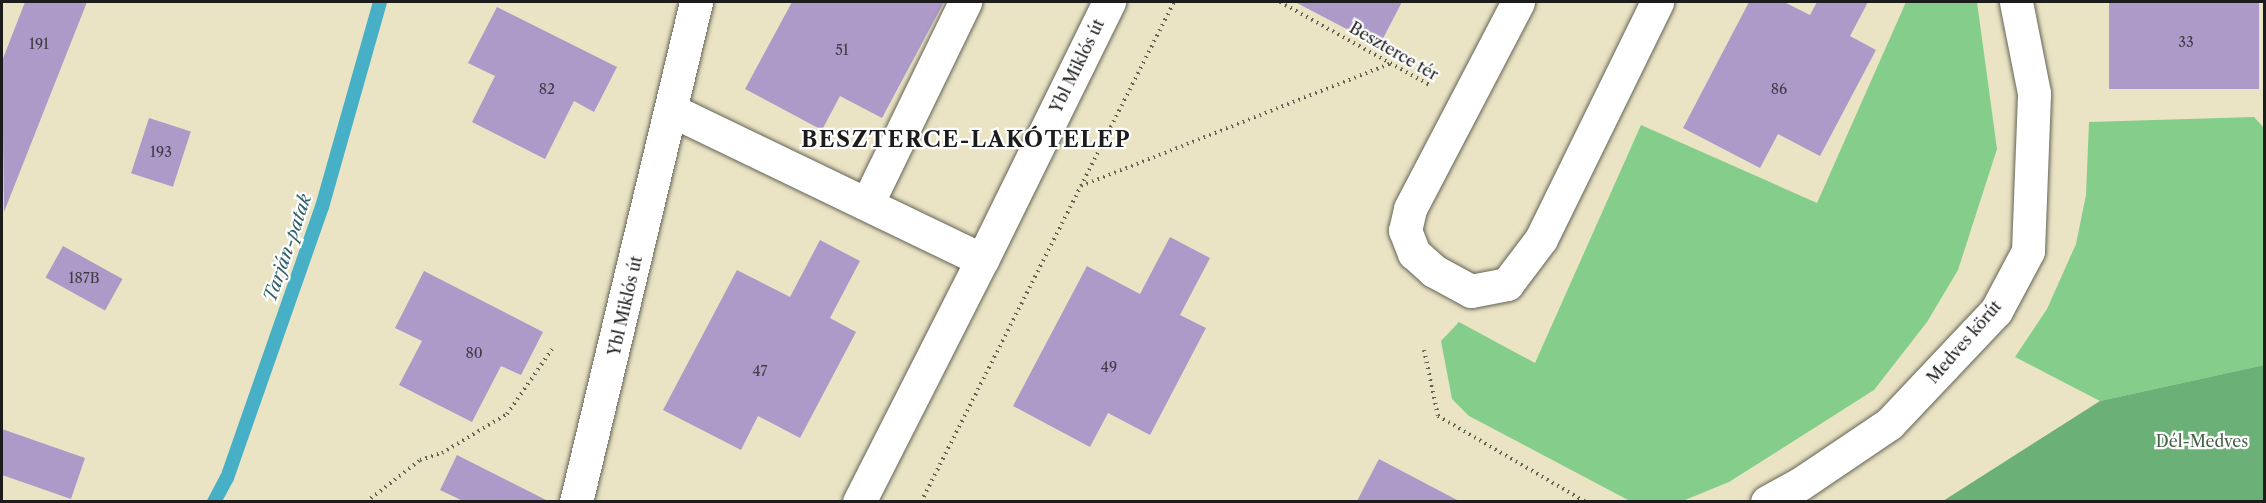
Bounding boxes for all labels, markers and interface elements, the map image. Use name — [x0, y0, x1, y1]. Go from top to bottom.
street label: Ybl Miklós út — [1046, 16, 1108, 116]
street label: Beszterce tér — [1346, 18, 1442, 84]
house number: 33 — [2178, 34, 2194, 50]
house number: 191 — [29, 36, 49, 52]
house number: 51 — [835, 42, 849, 58]
house number: 82 — [539, 81, 555, 97]
house number: 86 — [1771, 81, 1787, 97]
district label: BESZTERCE-LAKÓTELEP — [801, 127, 1131, 153]
house number: 193 — [150, 144, 172, 160]
water label: Tarján-patak — [260, 191, 316, 305]
street label: Ybl Miklós út — [604, 254, 646, 358]
house number: 187B — [69, 270, 99, 286]
street label: Medves körút — [1923, 297, 2005, 387]
house number: 80 — [465, 345, 483, 361]
house number: 49 — [1101, 359, 1117, 375]
house number: 47 — [753, 363, 767, 379]
park label: Dél-Medves — [2156, 431, 2248, 451]

